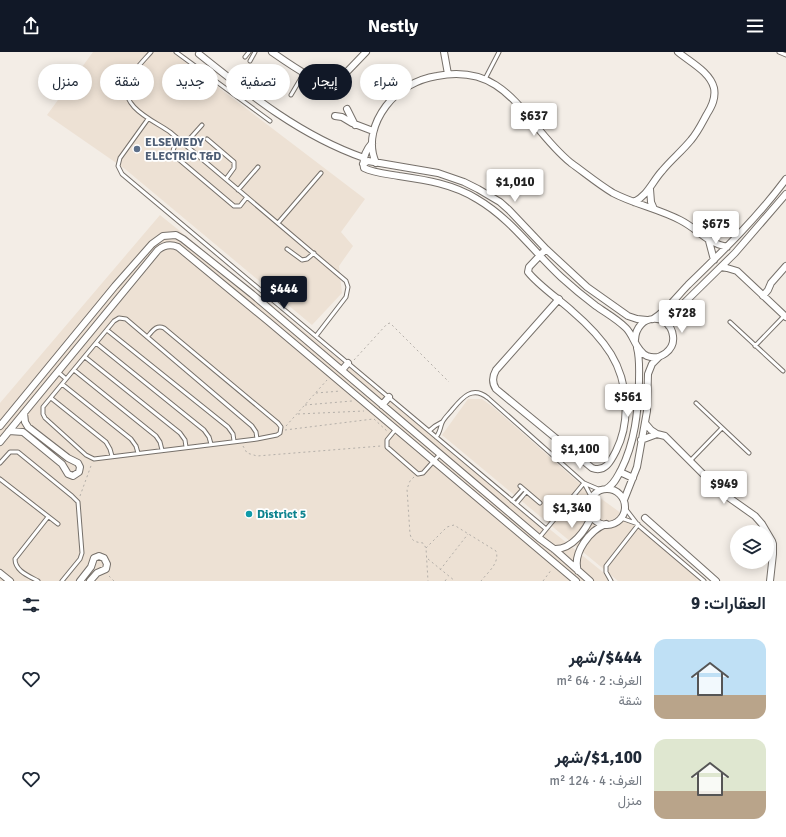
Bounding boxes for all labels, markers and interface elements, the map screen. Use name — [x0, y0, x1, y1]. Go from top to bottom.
icon: share — [20, 15, 42, 37]
text: Nestly — [368, 15, 418, 37]
icon: menu — [744, 15, 766, 37]
chip: منزل — [38, 64, 92, 100]
chip: شقة — [100, 64, 154, 100]
chip: جديد — [162, 64, 218, 100]
chip: تصفية — [226, 64, 290, 100]
chip: إيجار — [298, 64, 352, 100]
chip: شراء — [360, 64, 412, 100]
pin: $637 — [510, 103, 558, 137]
text: $637 — [520, 108, 548, 124]
place label: ELSEWEDY ELECTRIC T&D — [145, 135, 221, 164]
marker: ELSEWEDY ELECTRIC T&D — [132, 144, 142, 154]
pin: $1,010 — [482, 169, 548, 203]
text: $1,010 — [496, 174, 534, 190]
pin: $675 — [692, 211, 740, 245]
text: $675 — [702, 216, 730, 232]
pin: $444 — [260, 276, 308, 310]
text: $444 — [270, 281, 298, 297]
pin: $728 — [658, 300, 706, 334]
text: $728 — [668, 305, 696, 321]
pin: $561 — [604, 384, 652, 418]
text: $561 — [614, 389, 642, 405]
pin: $1,100 — [547, 436, 613, 470]
text: $1,100 — [561, 441, 599, 457]
pin: $949 — [700, 471, 748, 505]
text: $949 — [710, 476, 738, 492]
pin: $1,340 — [539, 495, 605, 529]
text: $1,340 — [553, 500, 591, 516]
place label: District 5 — [257, 507, 306, 522]
marker: District 5 — [244, 509, 254, 519]
map controls — [730, 525, 774, 569]
button: layers — [730, 525, 774, 569]
text: العقارات: 9 — [691, 593, 766, 614]
icon: filters — [20, 594, 42, 616]
text: $444/شهر — [569, 647, 642, 668]
icon: home — [686, 655, 734, 703]
icon: heart — [20, 668, 42, 690]
text: الغرف: 2 · 64 m² — [557, 673, 642, 689]
text: شقة — [619, 693, 642, 709]
text: $1,100/شهر — [555, 747, 642, 768]
icon: home — [686, 755, 734, 803]
icon: heart — [20, 768, 42, 790]
text: الغرف: 4 · 124 m² — [550, 773, 642, 789]
text: منزل — [618, 793, 642, 809]

